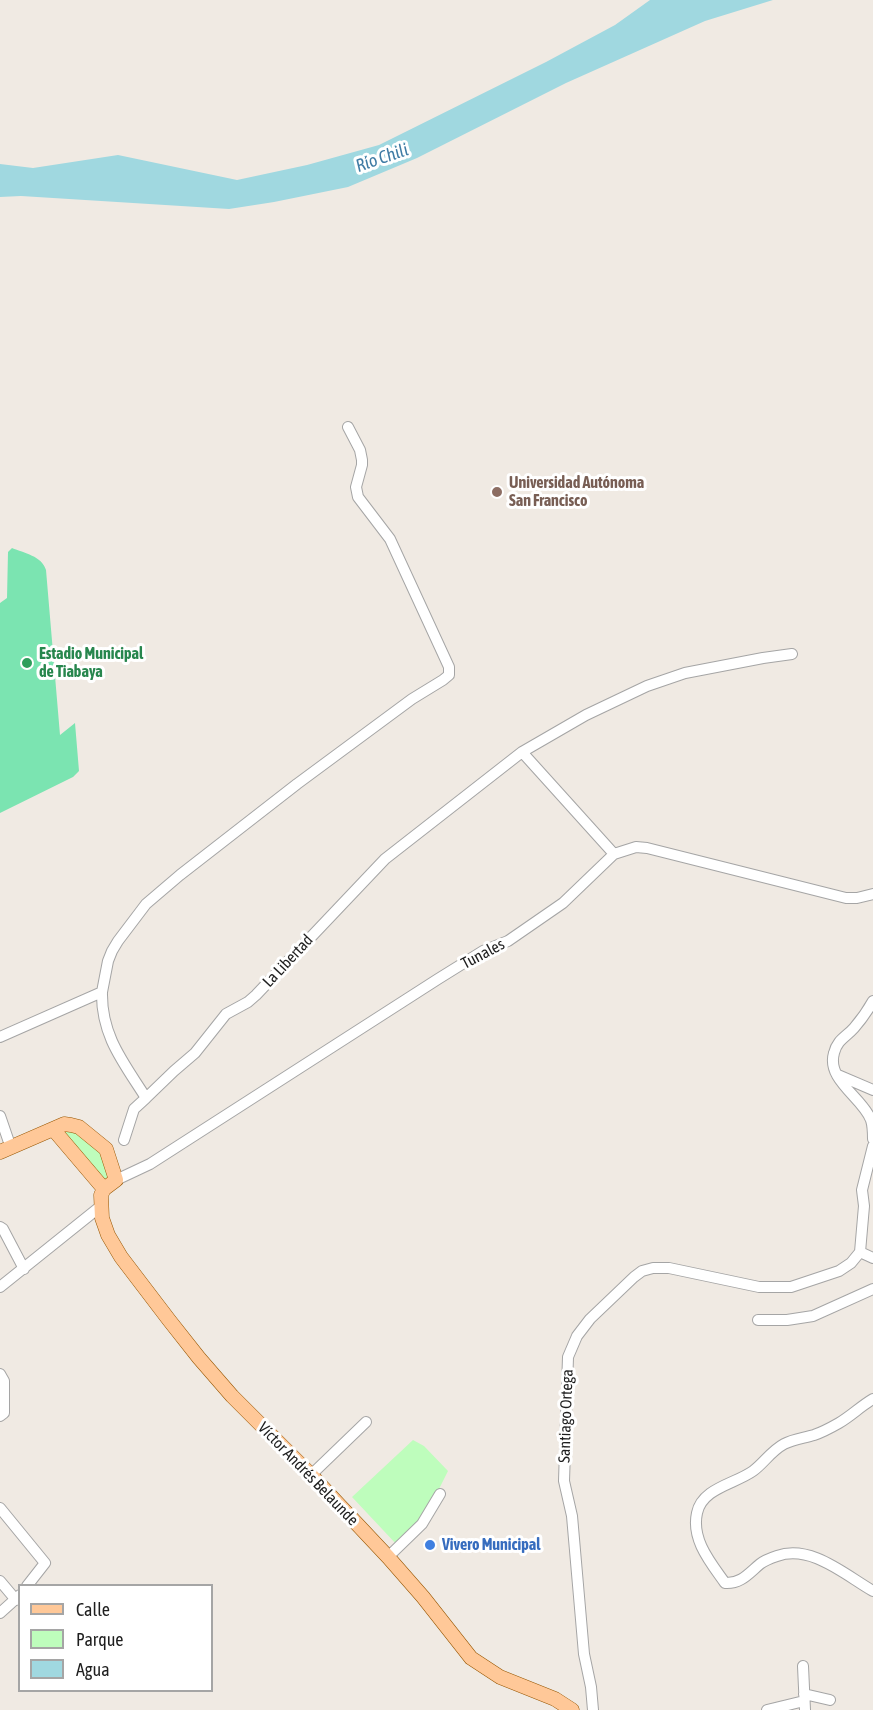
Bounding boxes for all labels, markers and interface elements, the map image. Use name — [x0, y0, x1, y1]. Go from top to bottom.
water label: Río Chili — [353, 139, 411, 177]
place label: Universidad Autónoma San Francisco — [509, 473, 644, 511]
marker: Universidad Autónoma San Francisco — [490, 485, 504, 499]
place label: Estadio Municipal de Tiabaya — [39, 644, 143, 682]
marker: Estadio Municipal de Tiabaya — [20, 656, 34, 670]
street label: La Libertad — [259, 931, 317, 991]
street label: Tunales — [458, 935, 508, 973]
street label: Santiago Ortega — [555, 1369, 577, 1463]
street label: Víctor Andrés Belaunde — [254, 1418, 362, 1530]
place label: Vivero Municipal — [442, 1535, 540, 1555]
marker: Vivero Municipal — [423, 1538, 437, 1552]
legend — [18, 1584, 213, 1692]
text: Calle — [76, 1599, 110, 1620]
text: Parque — [76, 1629, 124, 1650]
text: Agua — [76, 1659, 110, 1680]

